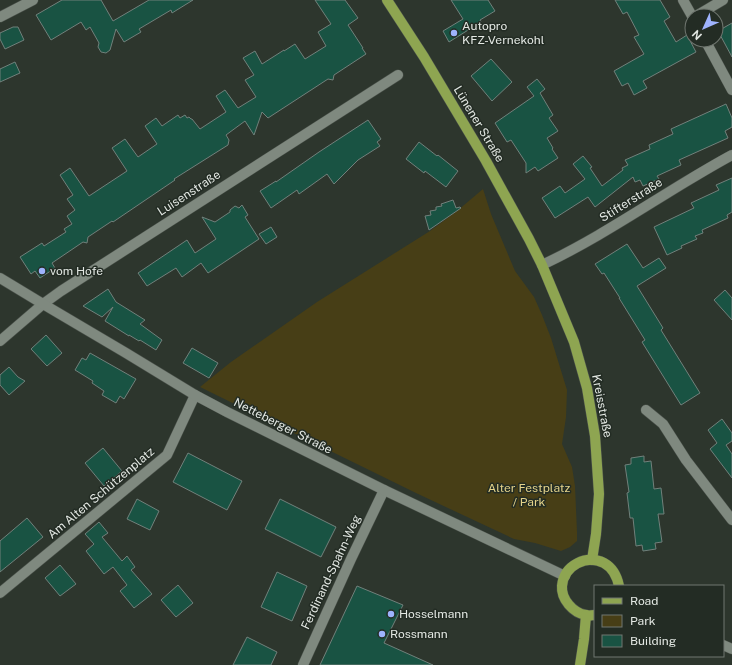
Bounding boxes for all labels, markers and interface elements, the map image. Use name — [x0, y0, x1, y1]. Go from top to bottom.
north arrow — [684, 8, 724, 48]
place label: Autopro KFZ-Vernekohl — [462, 19, 545, 47]
marker: Autopro KFZ-Vernekohl — [449, 28, 459, 38]
text: N — [690, 28, 704, 42]
street label: Lünener Straße — [451, 83, 507, 165]
street label: Luisenstraße — [155, 167, 223, 219]
street label: Stifterstraße — [597, 175, 665, 225]
place label: vom Hofe — [50, 264, 103, 278]
marker: vom Hofe — [37, 266, 47, 276]
street label: Kreisstraße — [589, 373, 615, 439]
street label: Netteberger Straße — [232, 395, 335, 457]
street label: Am Alten Schützenplatz — [45, 444, 157, 542]
park label: Alter Festplatz / Park — [488, 481, 570, 509]
street label: Ferdinand-Spahn-Weg — [298, 512, 364, 632]
legend — [594, 585, 724, 657]
text: Road — [630, 594, 658, 608]
place label: Hosselmann — [399, 607, 468, 621]
marker: Hosselmann — [386, 609, 396, 619]
text: Park — [630, 614, 656, 628]
place label: Rossmann — [390, 627, 448, 641]
marker: Rossmann — [377, 629, 387, 639]
text: Building — [630, 634, 676, 648]

